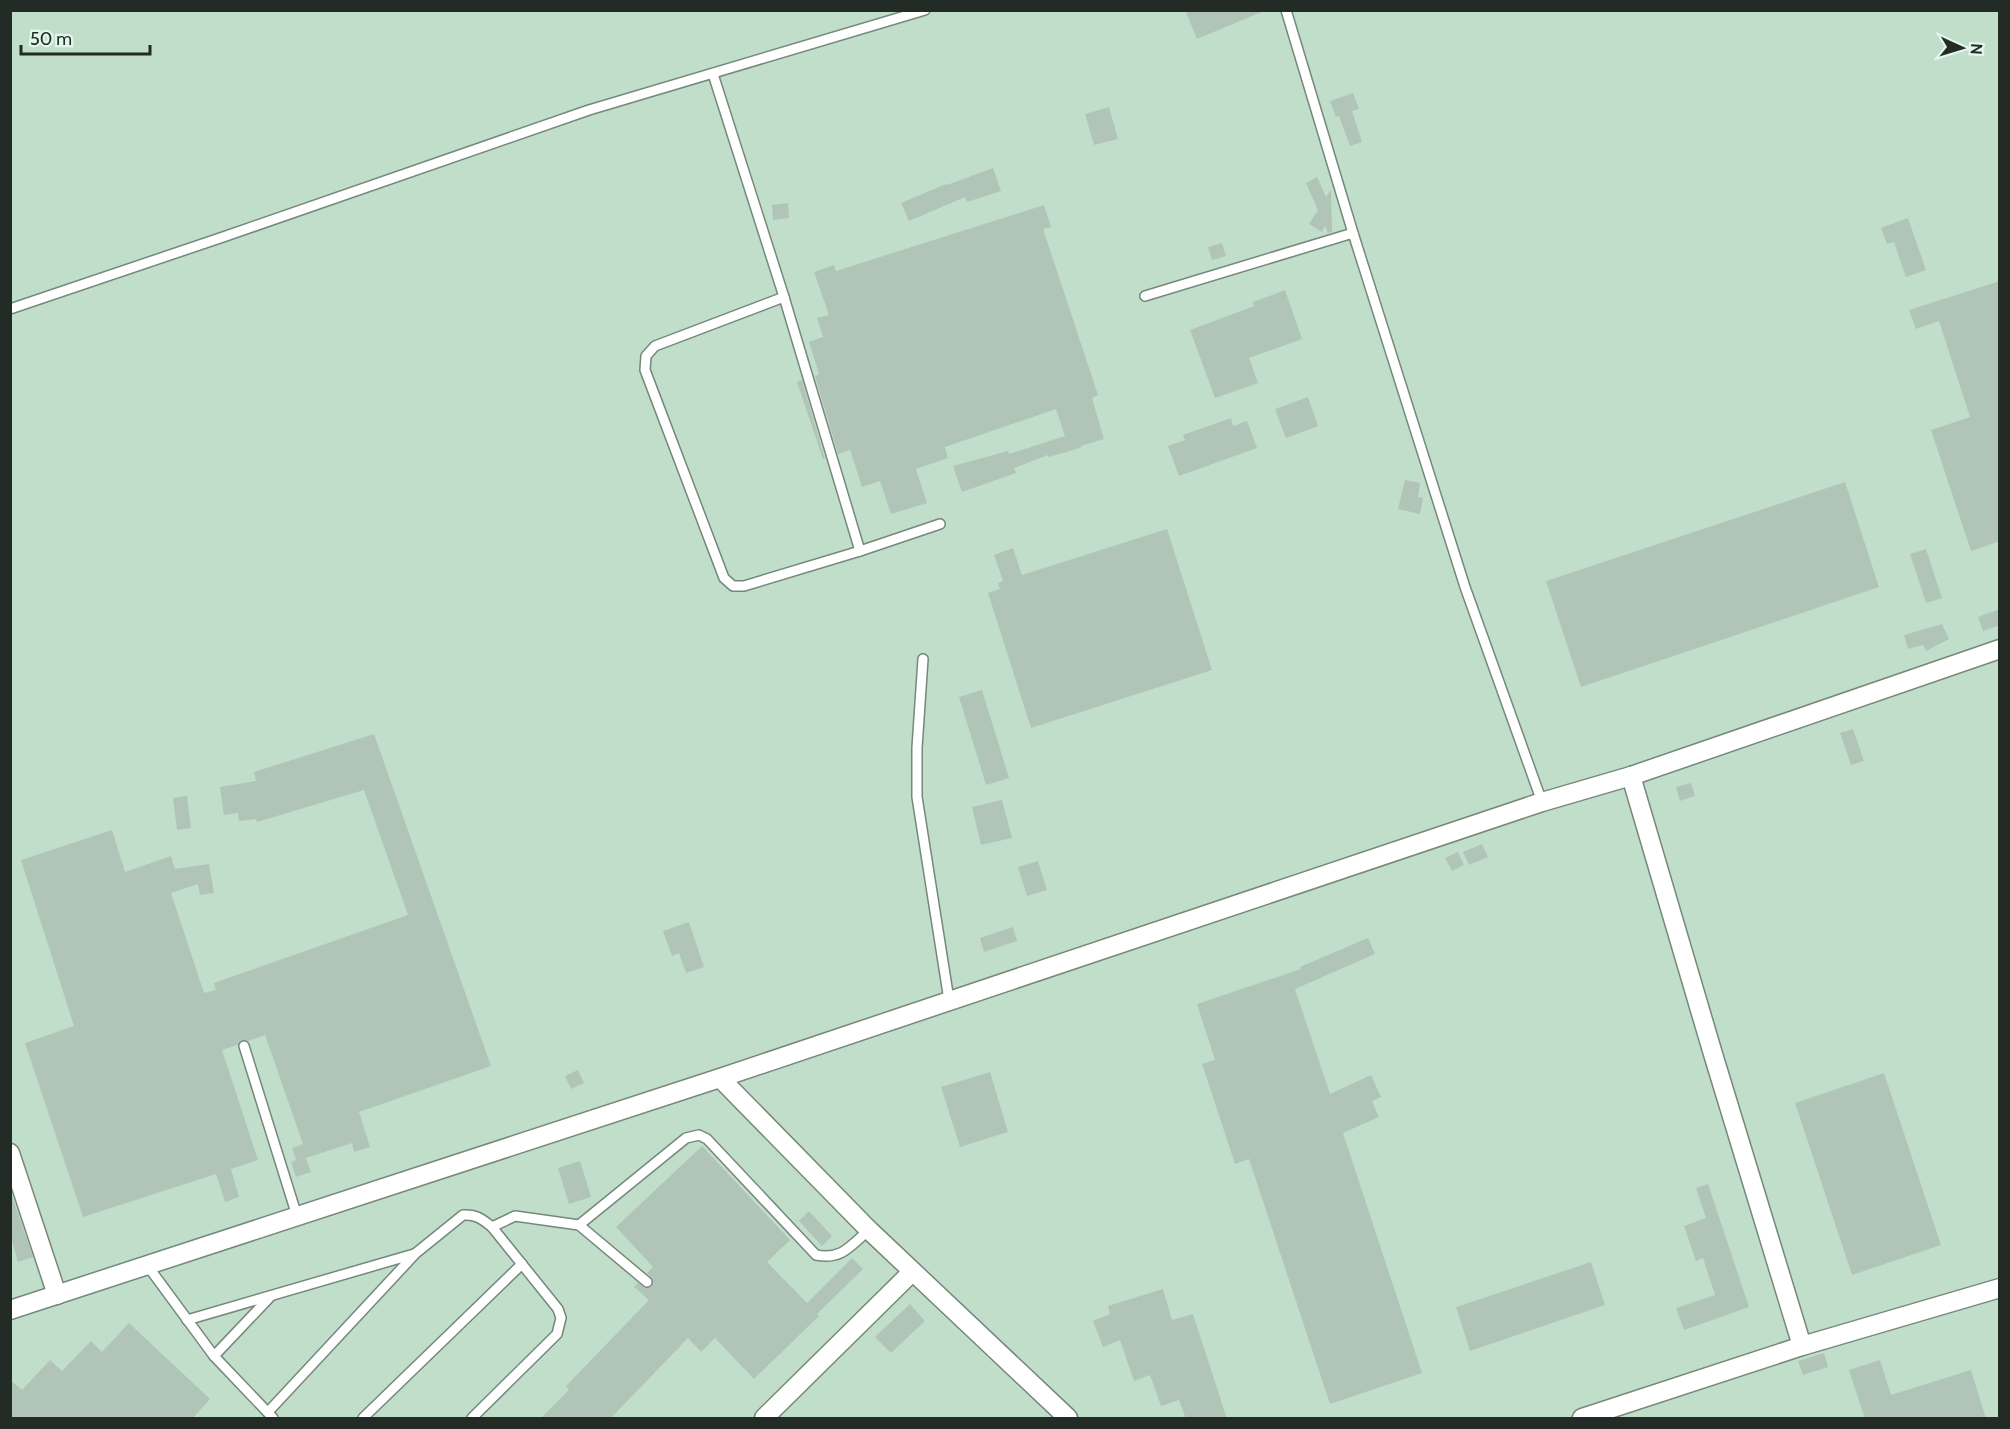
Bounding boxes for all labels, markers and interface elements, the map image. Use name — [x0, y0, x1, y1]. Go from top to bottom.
scale bar — [21, 18, 150, 56]
north arrow — [1932, 18, 1992, 78]
text: 50 m — [30, 28, 72, 50]
text: N — [1967, 43, 1986, 55]

